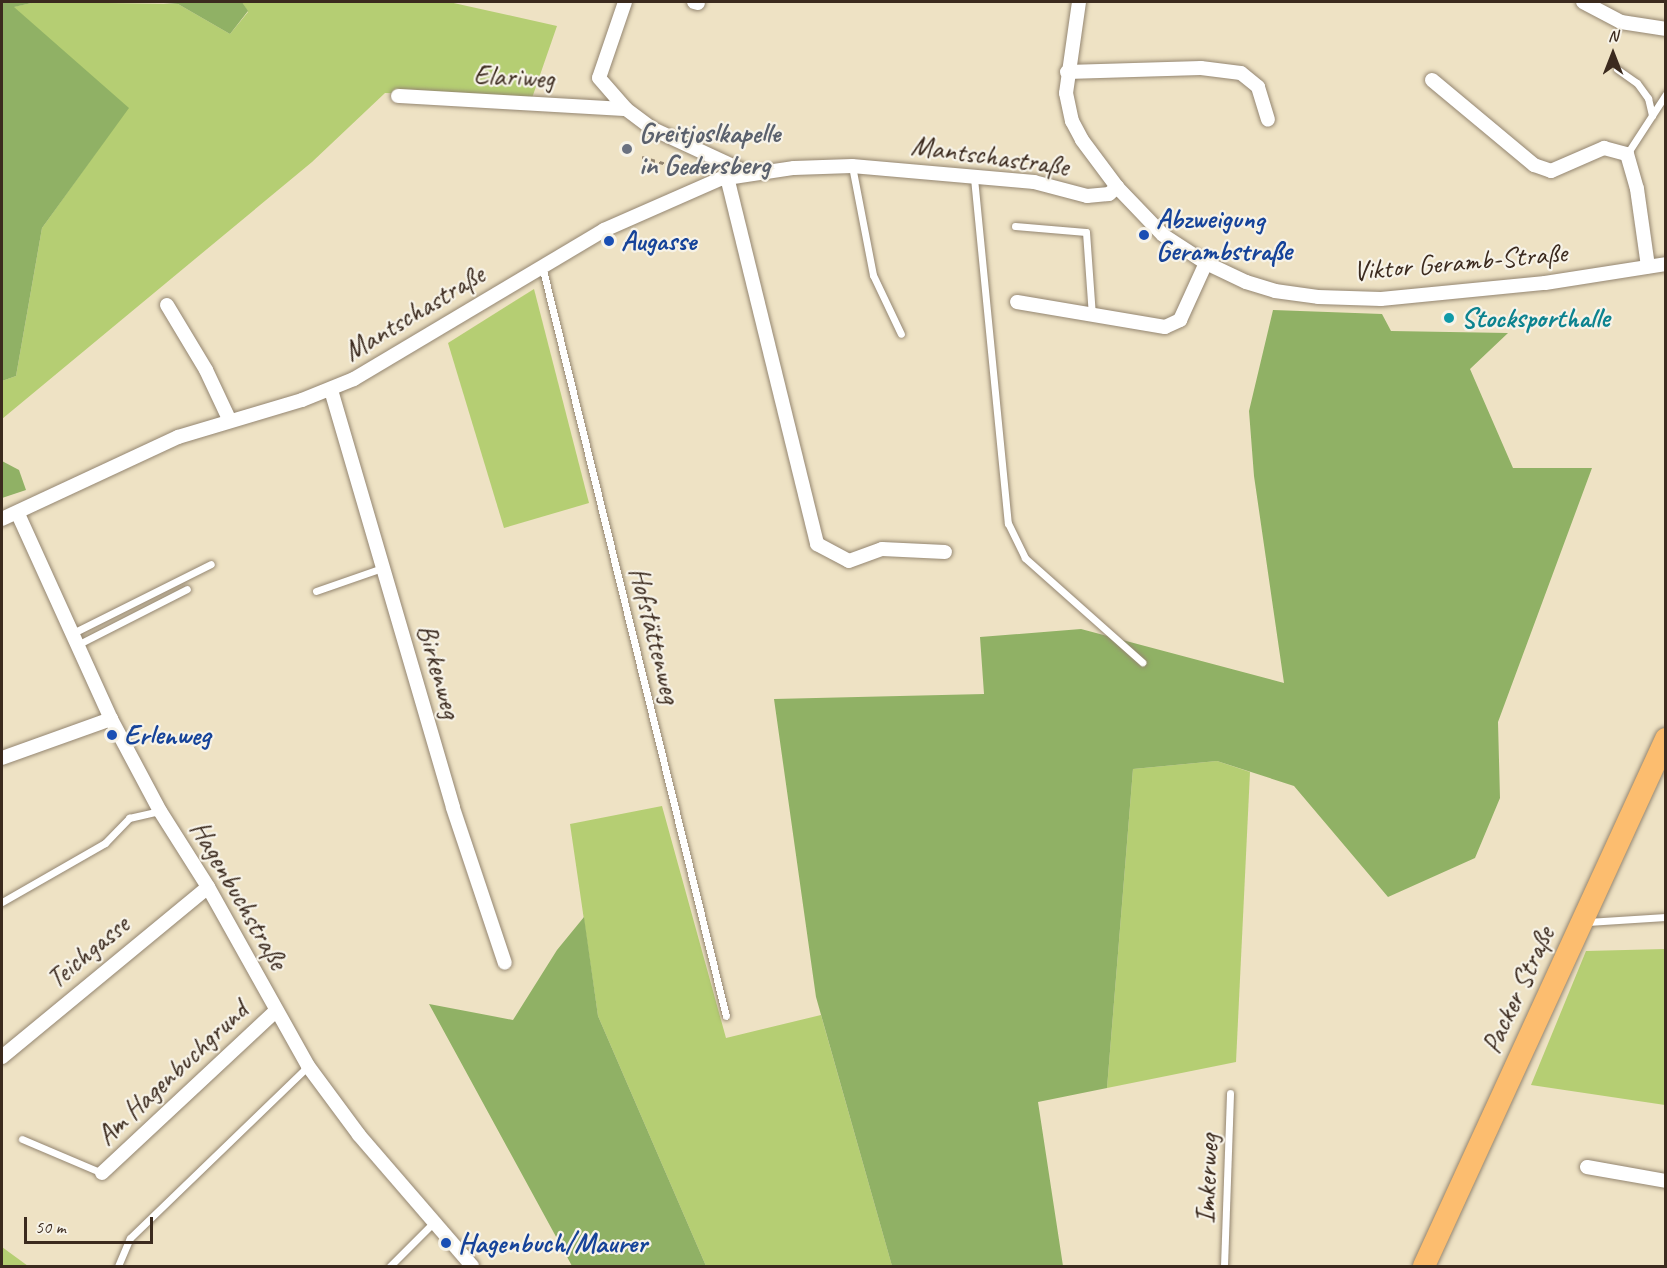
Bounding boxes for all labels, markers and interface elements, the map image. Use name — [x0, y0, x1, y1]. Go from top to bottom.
north arrow — [1583, 24, 1643, 84]
text: N — [1608, 26, 1618, 46]
street label: Elariweg — [473, 58, 555, 96]
place label: Greitjoslkapelle in Gedersberg — [639, 116, 780, 182]
street label: Mantschastraße — [909, 128, 1071, 184]
marker: Greitjoslkapelle in Gedersberg — [620, 142, 634, 156]
place label: Abzweigung Gerambstraße — [1156, 202, 1292, 268]
place label: Augasse — [621, 224, 696, 258]
marker: Abzweigung Gerambstraße — [1137, 228, 1151, 242]
marker: Augasse — [602, 234, 616, 248]
street label: Viktor Geramb-Straße — [1352, 236, 1568, 288]
street label: Mantschastraße — [337, 258, 491, 368]
place label: Stocksporthalle — [1461, 301, 1609, 335]
marker: Stocksporthalle — [1442, 311, 1456, 325]
street label: Hofstättenweg — [622, 564, 688, 706]
street label: Birkenweg — [410, 620, 468, 722]
place label: Erlenweg — [124, 718, 210, 752]
marker: Erlenweg — [105, 728, 119, 742]
street label: Hagenbuchstraße — [183, 815, 295, 975]
street label: Teichgasse — [40, 908, 136, 996]
street label: Packer Straße — [1474, 921, 1562, 1059]
street label: Am Hagenbuchgrund — [89, 994, 255, 1152]
street label: Imkerweg — [1189, 1134, 1225, 1224]
scale bar — [27, 1205, 156, 1243]
text: 50 m — [35, 1216, 66, 1238]
place label: Hagenbuch/Maurer — [458, 1226, 647, 1260]
marker: Hagenbuch/Maurer — [439, 1236, 453, 1250]

